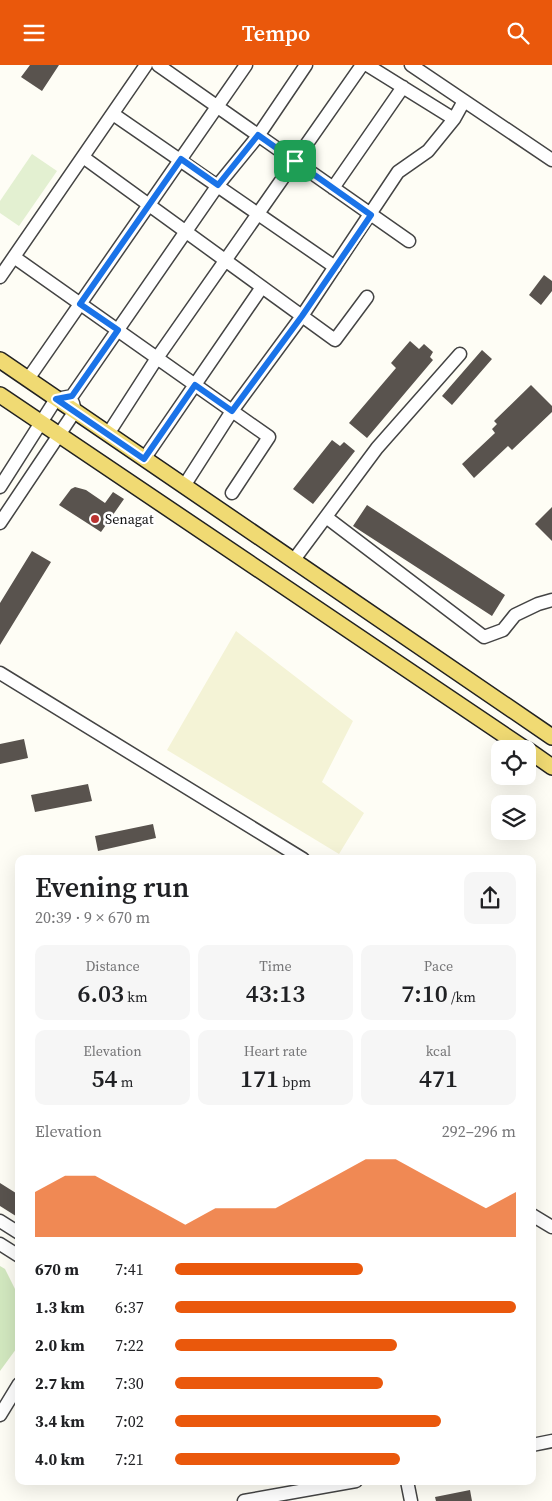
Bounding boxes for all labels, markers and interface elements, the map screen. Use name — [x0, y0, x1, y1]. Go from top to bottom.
text: Tempo — [242, 18, 310, 48]
icon: menu — [20, 19, 48, 47]
icon: search — [504, 19, 532, 47]
pin — [274, 140, 316, 182]
icon: arrive — [281, 147, 309, 175]
place label: Senagat — [105, 509, 154, 529]
marker: Senagat — [89, 513, 101, 525]
map controls — [491, 740, 536, 840]
button: locate — [491, 740, 536, 785]
button: layers — [491, 795, 536, 840]
text: Evening run — [35, 868, 189, 906]
button: share — [464, 872, 516, 924]
text: 20:39 · 9 × 670 m — [35, 906, 150, 928]
text: Distance — [85, 956, 140, 976]
text: Time — [259, 956, 292, 976]
text: Pace — [424, 956, 453, 976]
text: 6.03 — [77, 976, 124, 1010]
text: 43:13 — [246, 976, 305, 1010]
text: 7:10 — [401, 976, 448, 1010]
text: km — [124, 987, 148, 1007]
text: /km — [448, 987, 476, 1007]
text: Elevation — [83, 1041, 142, 1061]
text: Heart rate — [244, 1041, 307, 1061]
text: kcal — [426, 1041, 451, 1061]
text: 54 — [92, 1061, 118, 1095]
text: 171 — [240, 1061, 279, 1095]
text: 471 — [419, 1061, 458, 1095]
text: m — [118, 1072, 133, 1092]
text: bpm — [279, 1072, 311, 1092]
text: Elevation — [35, 1120, 102, 1142]
text: 292–296 m — [442, 1120, 516, 1142]
text: 670 m — [35, 1258, 79, 1280]
text: 7:41 — [115, 1258, 144, 1280]
text: 1.3 km — [35, 1296, 85, 1318]
text: 6:37 — [115, 1296, 144, 1318]
text: 2.0 km — [35, 1334, 85, 1356]
text: 7:22 — [115, 1334, 144, 1356]
text: 2.7 km — [35, 1372, 85, 1394]
text: 7:30 — [115, 1372, 144, 1394]
text: 3.4 km — [35, 1410, 85, 1432]
text: 7:02 — [115, 1410, 144, 1432]
text: 4.0 km — [35, 1448, 85, 1470]
text: 7:21 — [115, 1448, 144, 1470]

